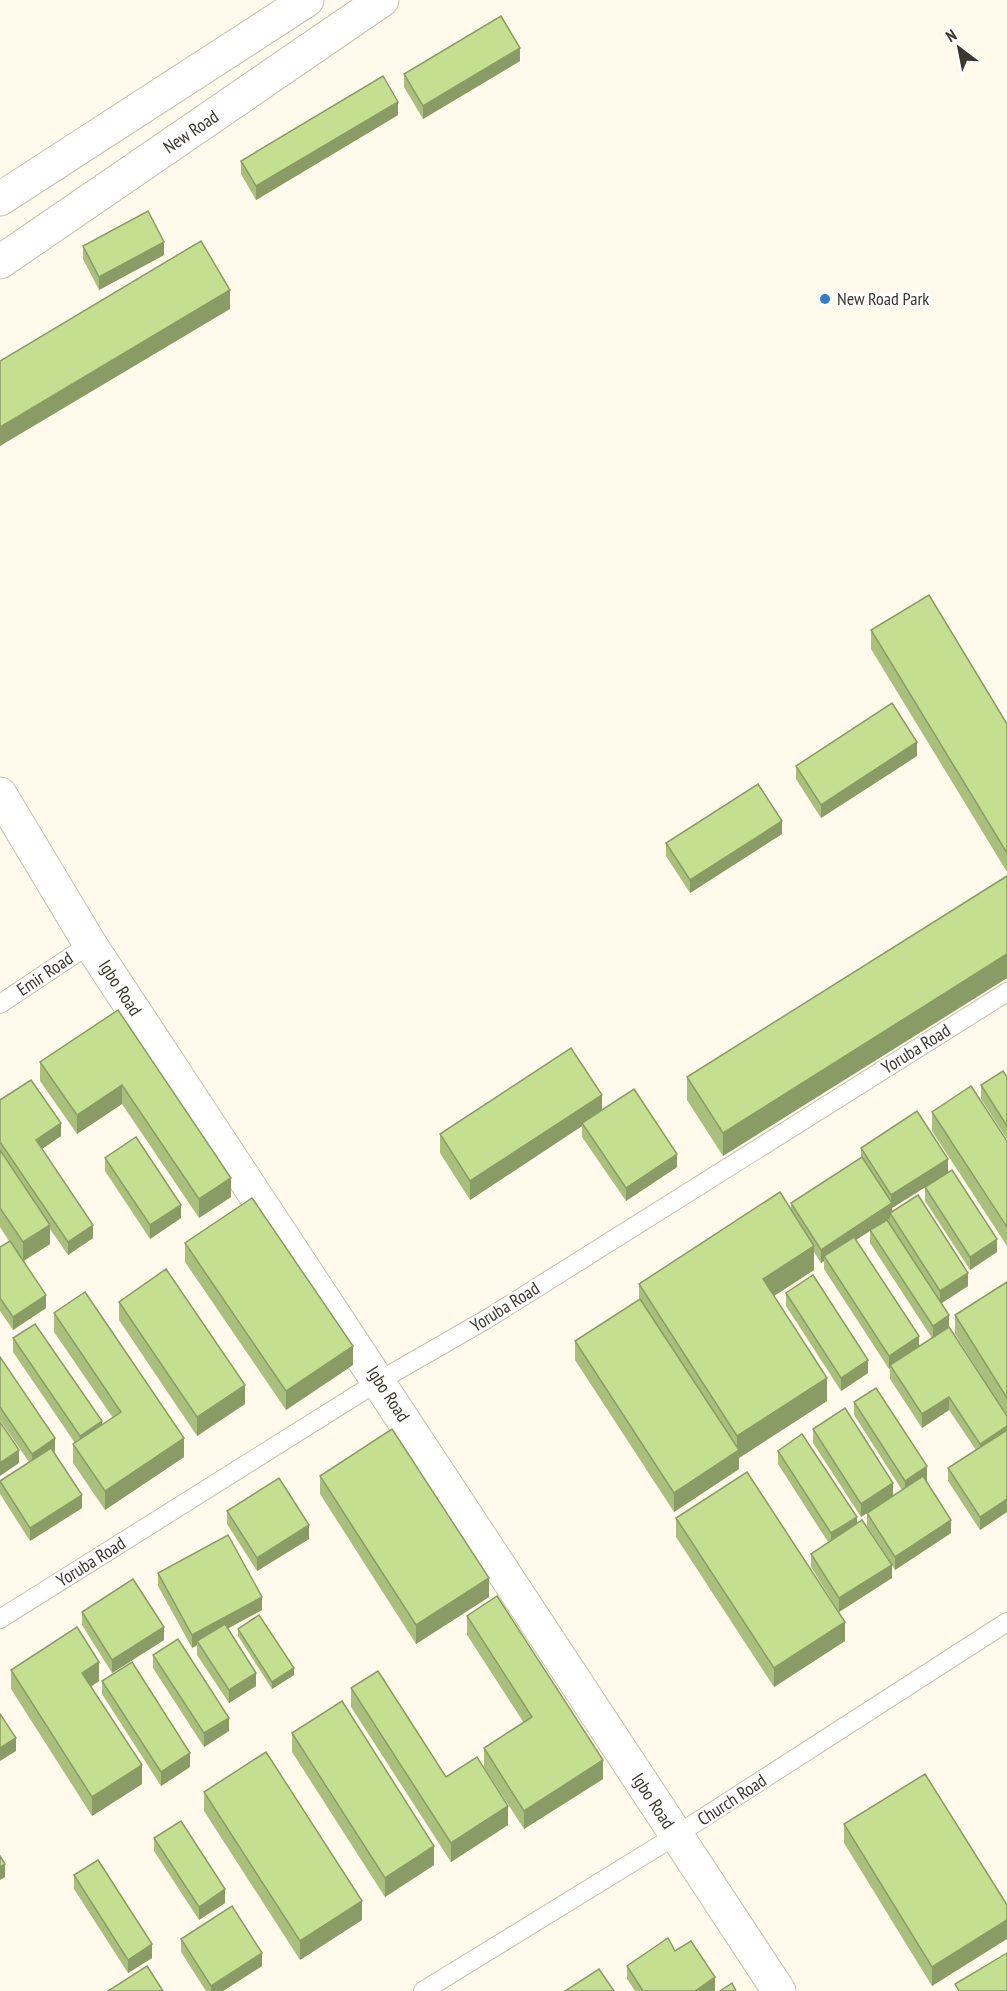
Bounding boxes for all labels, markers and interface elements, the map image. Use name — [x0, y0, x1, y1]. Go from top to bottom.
north arrow — [929, 18, 989, 78]
text: N — [942, 25, 960, 46]
street label: New Road — [159, 105, 223, 158]
place label: New Road Park — [837, 287, 929, 310]
marker: New Road Park — [818, 292, 832, 306]
street label: Emir Road — [12, 946, 77, 1001]
street label: Igbo Road — [94, 955, 147, 1020]
street label: Yoruba Road — [877, 1018, 954, 1079]
street label: Yoruba Road — [466, 1276, 543, 1337]
street label: Igbo Road — [362, 1361, 415, 1426]
street label: Yoruba Road — [52, 1531, 129, 1592]
street label: Igbo Road — [627, 1768, 680, 1833]
street label: Church Road — [693, 1769, 771, 1830]

